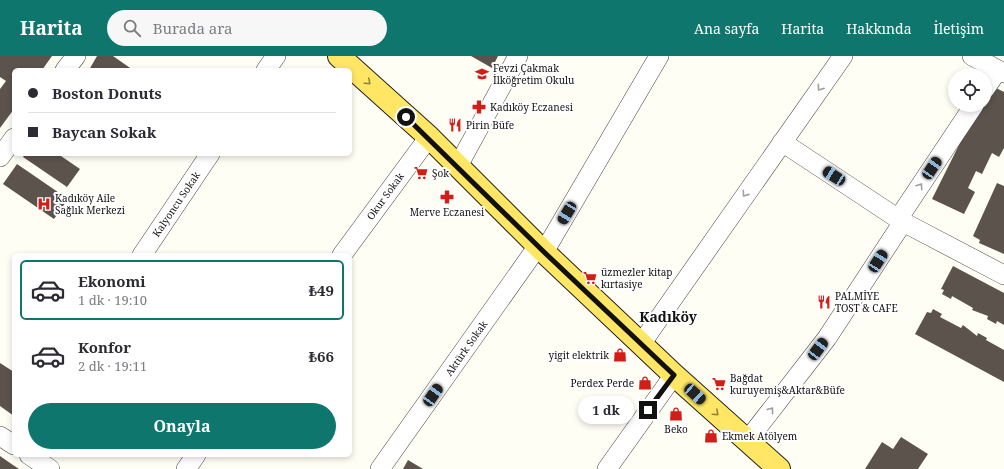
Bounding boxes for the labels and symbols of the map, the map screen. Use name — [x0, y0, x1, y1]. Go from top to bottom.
place label: Fevzi Çakmak İlköğretim Okulu — [493, 61, 575, 87]
school or university icon: Fevzi Çakmak İlköğretim Okulu — [474, 66, 490, 82]
one-way arrow — [363, 77, 370, 84]
one-way arrow — [818, 83, 825, 90]
pharmacy icon: Kadıköy Eczanesi — [471, 99, 487, 115]
place label: Kadıköy Eczanesi — [490, 100, 574, 114]
route start — [397, 108, 415, 126]
restaurant icon: Pirin Büfe — [447, 117, 463, 133]
place label: Pirin Büfe — [466, 118, 514, 132]
car — [920, 155, 944, 181]
car — [821, 164, 847, 188]
supermarket icon: Şok — [413, 165, 429, 181]
place label: Şok — [432, 166, 449, 180]
street label: Kalyoncu Sokak — [149, 168, 203, 239]
street label: Okur Sokak — [363, 169, 407, 223]
one-way arrow — [915, 183, 923, 190]
pharmacy icon: Merve Eczanesi — [439, 189, 455, 205]
one-way arrow — [742, 190, 750, 197]
place label: Kadıköy Aile Sağlık Merkezi — [55, 191, 126, 217]
hospital icon: Kadıköy Aile Sağlık Merkezi — [36, 196, 52, 212]
car — [556, 200, 578, 226]
place label: Merve Eczanesi — [410, 205, 485, 219]
car — [866, 248, 890, 274]
place label: üzmezler kitap kırtasiye — [601, 265, 672, 291]
supermarket icon: üzmezler kitap kırtasiye — [582, 270, 598, 286]
place label: PALMİYE TOST & CAFE — [835, 289, 898, 315]
restaurant icon: PALMİYE TOST & CAFE — [816, 294, 832, 310]
district label: Kadıköy — [639, 307, 698, 326]
street label: Aktürk Sokak — [442, 317, 490, 378]
car — [806, 336, 830, 362]
shop icon: yigit elektrik — [612, 347, 628, 363]
place label: yigit elektrik — [549, 348, 609, 362]
place label: Bağdat kuruyemiş&Aktar&Büfe — [730, 371, 845, 397]
shop icon: Perdex Perde — [637, 375, 653, 391]
place label: Perdex Perde — [570, 376, 634, 390]
supermarket icon: Bağdat kuruyemiş&Aktar&Büfe — [711, 376, 727, 392]
car — [421, 382, 445, 408]
car — [682, 382, 708, 406]
callout: 1 dk — [578, 396, 634, 424]
route end — [639, 401, 657, 419]
shop icon: Beko — [668, 406, 684, 422]
one-way arrow — [711, 408, 718, 415]
one-way arrow — [767, 408, 774, 415]
place label: Beko — [664, 422, 688, 436]
shop icon: Ekmek Atölyem — [703, 428, 719, 444]
place label: Ekmek Atölyem — [722, 429, 798, 443]

